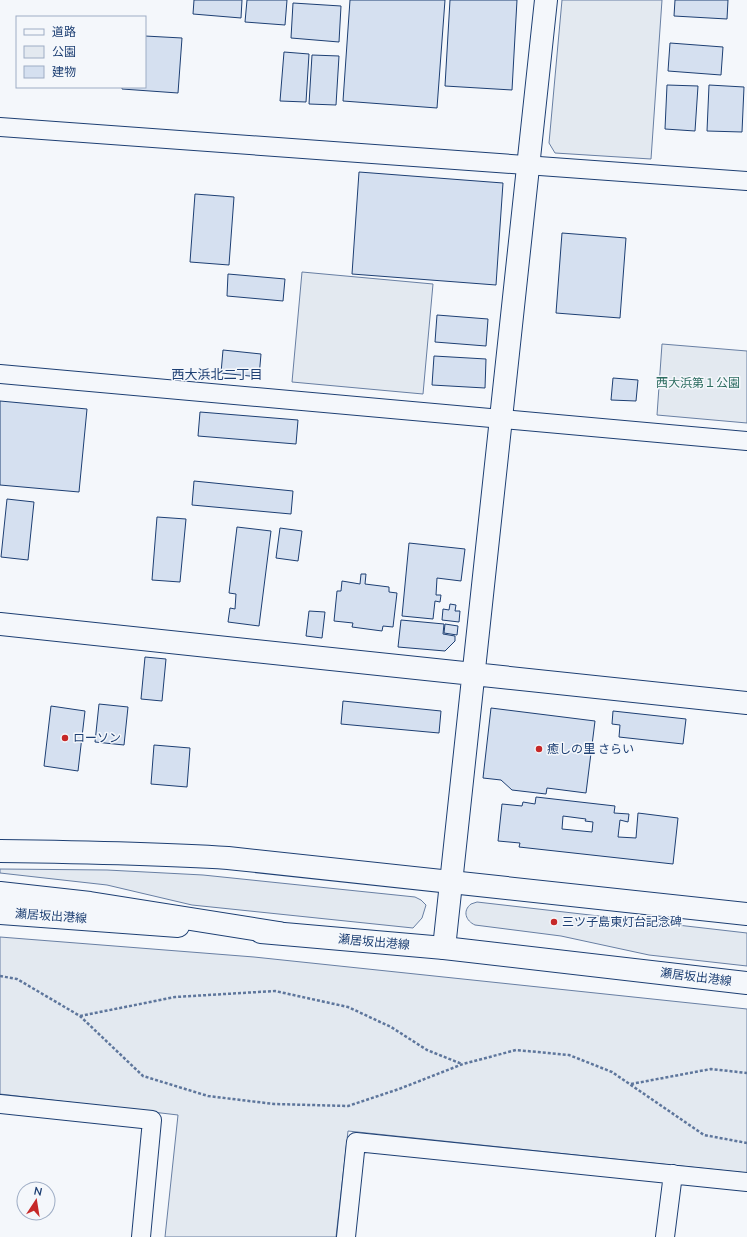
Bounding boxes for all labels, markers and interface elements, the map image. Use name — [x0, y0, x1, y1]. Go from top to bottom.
legend — [16, 16, 146, 88]
text: 道路 — [52, 24, 76, 40]
text: 公園 — [52, 44, 76, 60]
text: 建物 — [52, 64, 76, 80]
district label: 西大浜北二丁目 — [171, 366, 263, 384]
park label: 西大浜第１公園 — [656, 375, 740, 391]
place label: ローソン — [73, 730, 121, 746]
marker: ローソン — [60, 733, 70, 743]
place label: 癒しの里 さらい — [547, 741, 634, 757]
marker: 癒しの里 さらい — [534, 744, 544, 754]
street label: 瀬居坂出港線 — [15, 906, 87, 926]
place label: 三ツ子島東灯台記念碑 — [562, 914, 682, 930]
marker: 三ツ子島東灯台記念碑 — [549, 917, 559, 927]
street label: 瀬居坂出港線 — [337, 931, 411, 953]
street label: 瀬居坂出港線 — [659, 965, 733, 989]
north arrow — [16, 1181, 56, 1221]
text: N — [32, 1184, 44, 1200]

